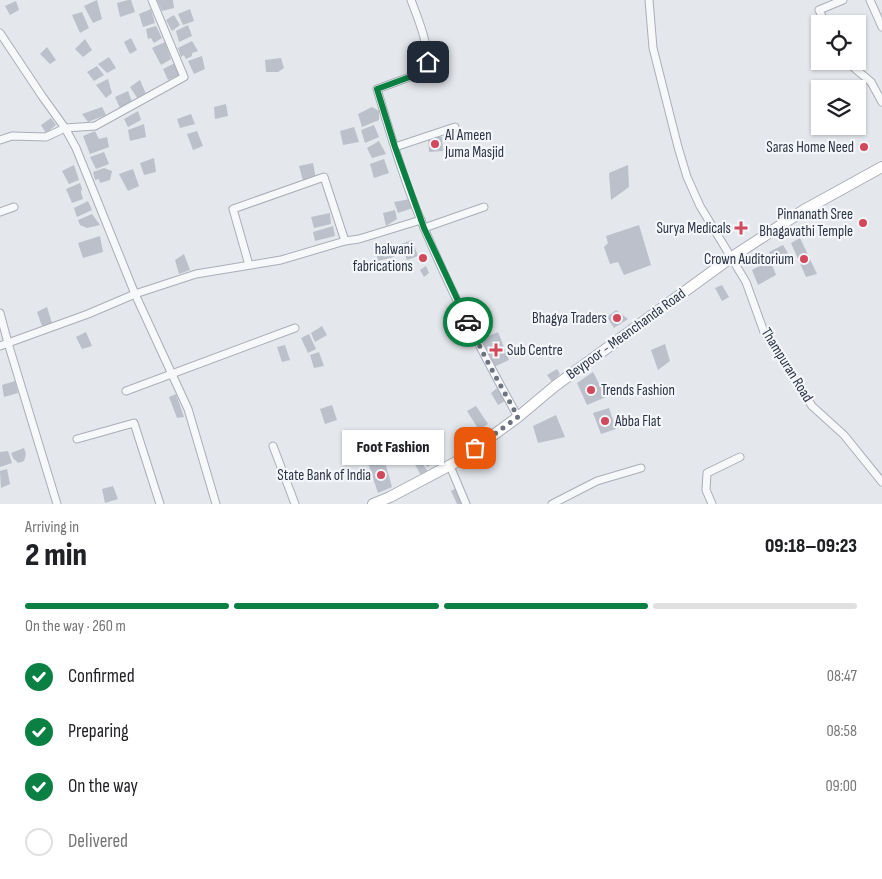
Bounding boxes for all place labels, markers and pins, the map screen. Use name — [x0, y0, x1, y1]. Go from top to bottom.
pin — [407, 41, 449, 83]
place label: Al Ameen Juma Masjid — [444, 126, 504, 162]
marker: Al Ameen Juma Masjid — [429, 138, 441, 150]
place label: Saras Home Need — [766, 138, 854, 157]
marker: Saras Home Need — [858, 141, 870, 153]
place label: Pinnanath Sree Bhagavathi Temple — [759, 205, 853, 241]
marker: Pinnanath Sree Bhagavathi Temple — [857, 217, 869, 229]
place label: Surya Medicals — [656, 219, 731, 238]
marker: Surya Medicals — [735, 222, 747, 234]
place label: halwani fabrications — [353, 240, 413, 276]
place label: Crown Auditorium — [704, 250, 794, 269]
marker: halwani fabrications — [417, 252, 429, 264]
marker: Crown Auditorium — [798, 253, 810, 265]
place label: Bhagya Traders — [532, 309, 607, 328]
marker: Bhagya Traders — [611, 312, 623, 324]
place label: Sub Centre — [507, 341, 563, 360]
marker: Sub Centre — [489, 343, 503, 357]
place label: Trends Fashion — [601, 381, 675, 400]
marker: Trends Fashion — [585, 384, 597, 396]
place label: Abba Flat — [614, 412, 661, 431]
marker: Abba Flat — [599, 415, 611, 427]
pin — [454, 427, 496, 469]
callout: Foot Fashion — [342, 430, 445, 466]
place label: State Bank of India — [277, 466, 371, 485]
marker: State Bank of India — [375, 469, 387, 481]

